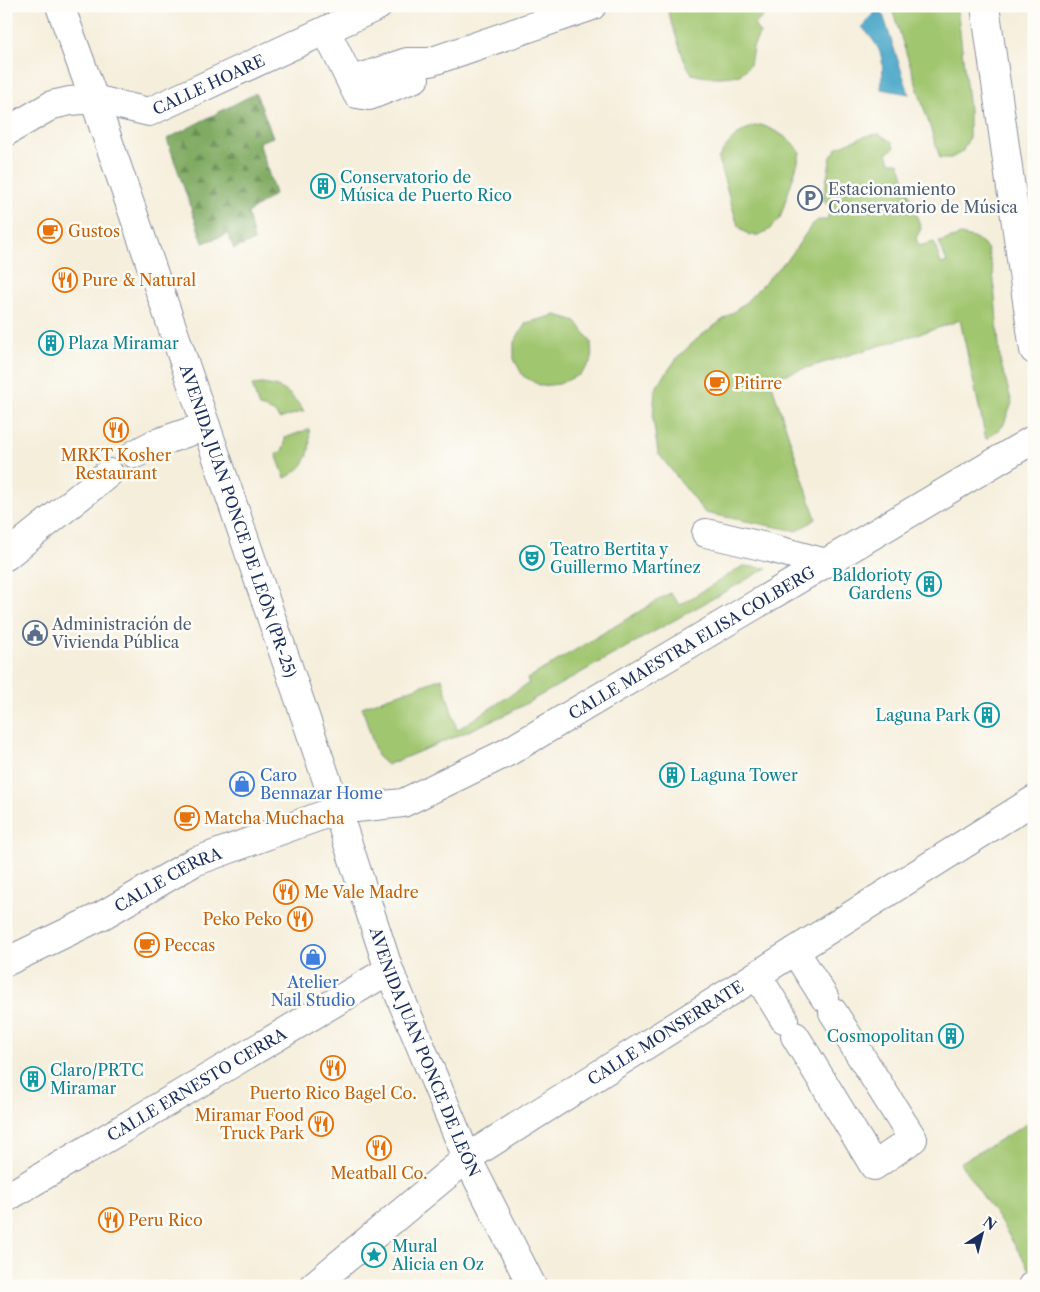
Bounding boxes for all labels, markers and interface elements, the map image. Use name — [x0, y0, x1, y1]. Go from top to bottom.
street label: CALLE HOARE — [149, 50, 268, 119]
place label: Conservatorio de Música de Puerto Rico — [340, 167, 512, 205]
building icon: Conservatorio de Música de Puerto Rico — [310, 173, 336, 199]
place label: Estacionamiento Conservatorio de Música — [828, 179, 1018, 217]
parking icon: Estacionamiento Conservatorio de Música — [797, 185, 823, 211]
cafe icon: Gustos — [37, 218, 63, 244]
place label: Gustos — [68, 221, 120, 241]
restaurant icon: Pure & Natural — [52, 267, 78, 293]
place label: Pure & Natural — [82, 270, 196, 290]
building icon: Plaza Miramar — [38, 330, 64, 356]
place label: Plaza Miramar — [68, 333, 179, 353]
street label: AVENIDA JUAN PONCE DE LEÓN (PR-25) — [175, 361, 301, 680]
cafe icon: Pitirre — [704, 370, 730, 396]
place label: Pitirre — [734, 373, 782, 393]
restaurant icon: MRKT Kosher Restaurant — [103, 417, 129, 443]
place label: MRKT Kosher Restaurant — [61, 445, 172, 483]
place label: Teatro Bertita y Guillermo Martínez — [550, 539, 701, 577]
theatre icon: Teatro Bertita y Guillermo Martínez — [519, 545, 545, 571]
street label: CALLE MAESTRA ELISA COLBERG — [565, 562, 819, 724]
place label: Baldorioty Gardens — [832, 565, 913, 603]
building icon: Baldorioty Gardens — [916, 571, 942, 597]
place label: Administración de Vivienda Pública — [51, 614, 192, 652]
public building icon: Administración de Vivienda Pública — [22, 620, 48, 646]
building icon: Laguna Park — [974, 702, 1000, 728]
place label: Laguna Park — [875, 705, 971, 725]
building icon: Laguna Tower — [659, 762, 685, 788]
place label: Caro Bennazar Home — [260, 765, 383, 803]
place label: Laguna Tower — [690, 765, 798, 785]
shop icon: Caro Bennazar Home — [229, 771, 255, 797]
cafe icon: Matcha Muchacha — [174, 805, 200, 831]
place label: Matcha Muchacha — [204, 808, 345, 828]
street label: CALLE CERRA — [111, 842, 225, 916]
restaurant icon: Me Vale Madre — [273, 879, 299, 905]
place label: Me Vale Madre — [304, 882, 419, 902]
restaurant icon: Peko Peko — [287, 906, 313, 932]
place label: Peko Peko — [203, 909, 282, 929]
street label: AVENIDA JUAN PONCE DE LEÓN — [365, 924, 485, 1180]
cafe icon: Peccas — [134, 932, 160, 958]
place label: Peccas — [164, 935, 215, 955]
shop icon: Atelier Nail Studio — [300, 944, 326, 970]
place label: Atelier Nail Studio — [271, 972, 356, 1010]
street label: CALLE MONSERRATE — [584, 976, 747, 1089]
street label: CALLE ERNESTO CERRA — [103, 1023, 291, 1146]
building icon: Cosmopolitan — [938, 1023, 964, 1049]
place label: Cosmopolitan — [827, 1026, 934, 1046]
restaurant icon: Puerto Rico Bagel Co. — [320, 1055, 346, 1081]
place label: Claro/PRTC Miramar — [50, 1060, 144, 1098]
building icon: Claro/PRTC Miramar — [20, 1066, 46, 1092]
place label: Puerto Rico Bagel Co. — [249, 1083, 417, 1103]
place label: Miramar Food Truck Park — [195, 1105, 305, 1143]
restaurant icon: Miramar Food Truck Park — [308, 1111, 334, 1137]
restaurant icon: Meatball Co. — [366, 1135, 392, 1161]
place label: Meatball Co. — [330, 1163, 428, 1183]
restaurant icon: Peru Rico — [98, 1207, 124, 1233]
place label: Peru Rico — [128, 1210, 203, 1230]
north arrow — [958, 1210, 1008, 1260]
text: N — [979, 1213, 1000, 1234]
place label: Mural Alicia en Oz — [391, 1236, 484, 1274]
place icon: Mural Alicia en Oz — [361, 1242, 387, 1268]

